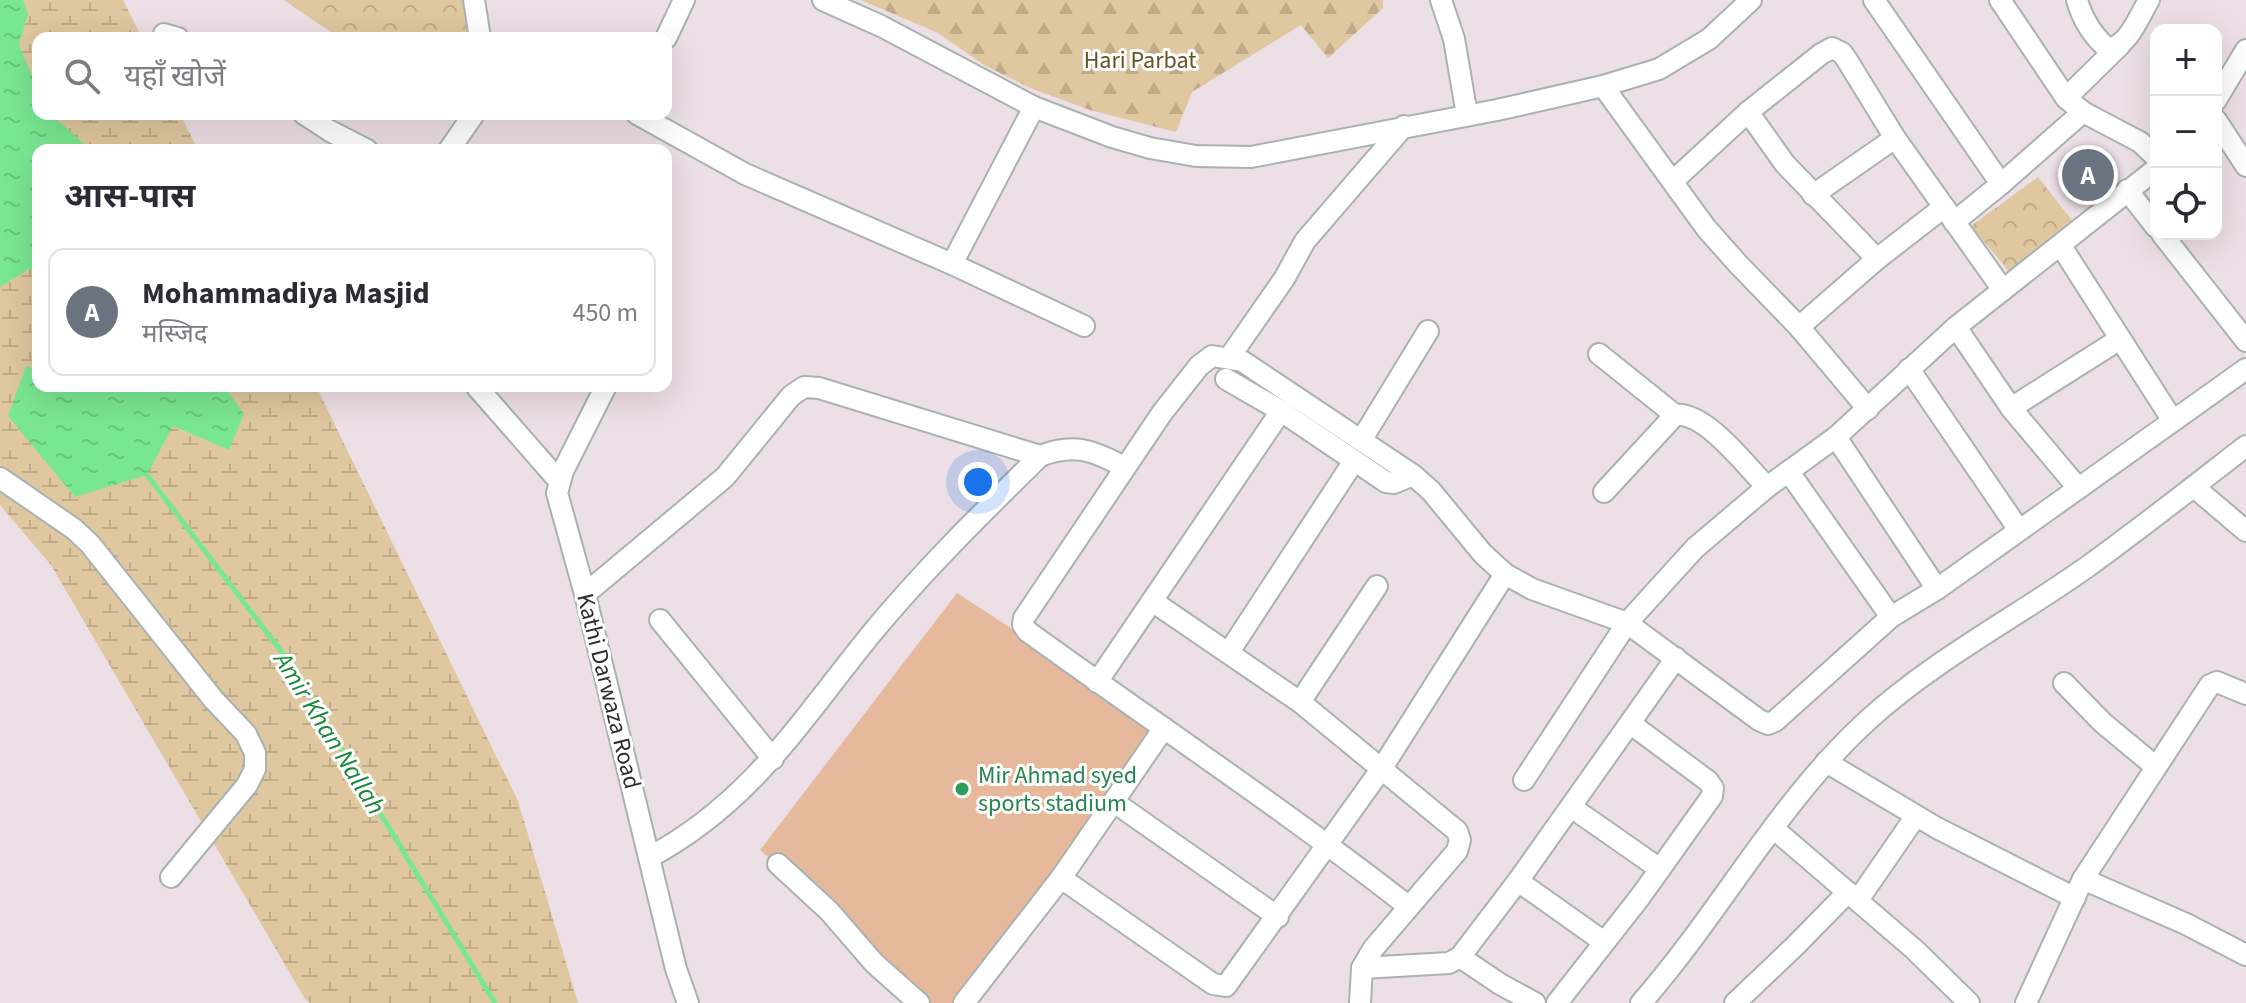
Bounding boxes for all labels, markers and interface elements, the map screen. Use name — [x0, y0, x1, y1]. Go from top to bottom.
map controls — [2150, 24, 2222, 240]
button: + — [2150, 24, 2222, 96]
search box — [32, 32, 672, 120]
park label: Hari Parbat — [1084, 43, 1196, 78]
icon: search — [60, 54, 104, 98]
text: यहाँ खोजें — [124, 55, 226, 98]
button: − — [2150, 96, 2222, 168]
pin: A — [2062, 145, 2114, 205]
button: locate — [2150, 168, 2222, 240]
text: आस-पास — [64, 172, 195, 221]
text: Mohammadiya Masjid — [142, 272, 430, 315]
text: A — [85, 294, 99, 331]
text: 450 m — [572, 294, 638, 331]
text: मस्जिद — [142, 315, 208, 352]
your location — [958, 462, 998, 502]
street label: Kathi Darwaza Road — [567, 590, 650, 793]
water label: Amir Khan Nallah — [264, 643, 394, 822]
place label: Mir Ahmad syed sports stadium — [978, 758, 1137, 821]
marker: Mir Ahmad syed sports stadium — [953, 780, 971, 798]

